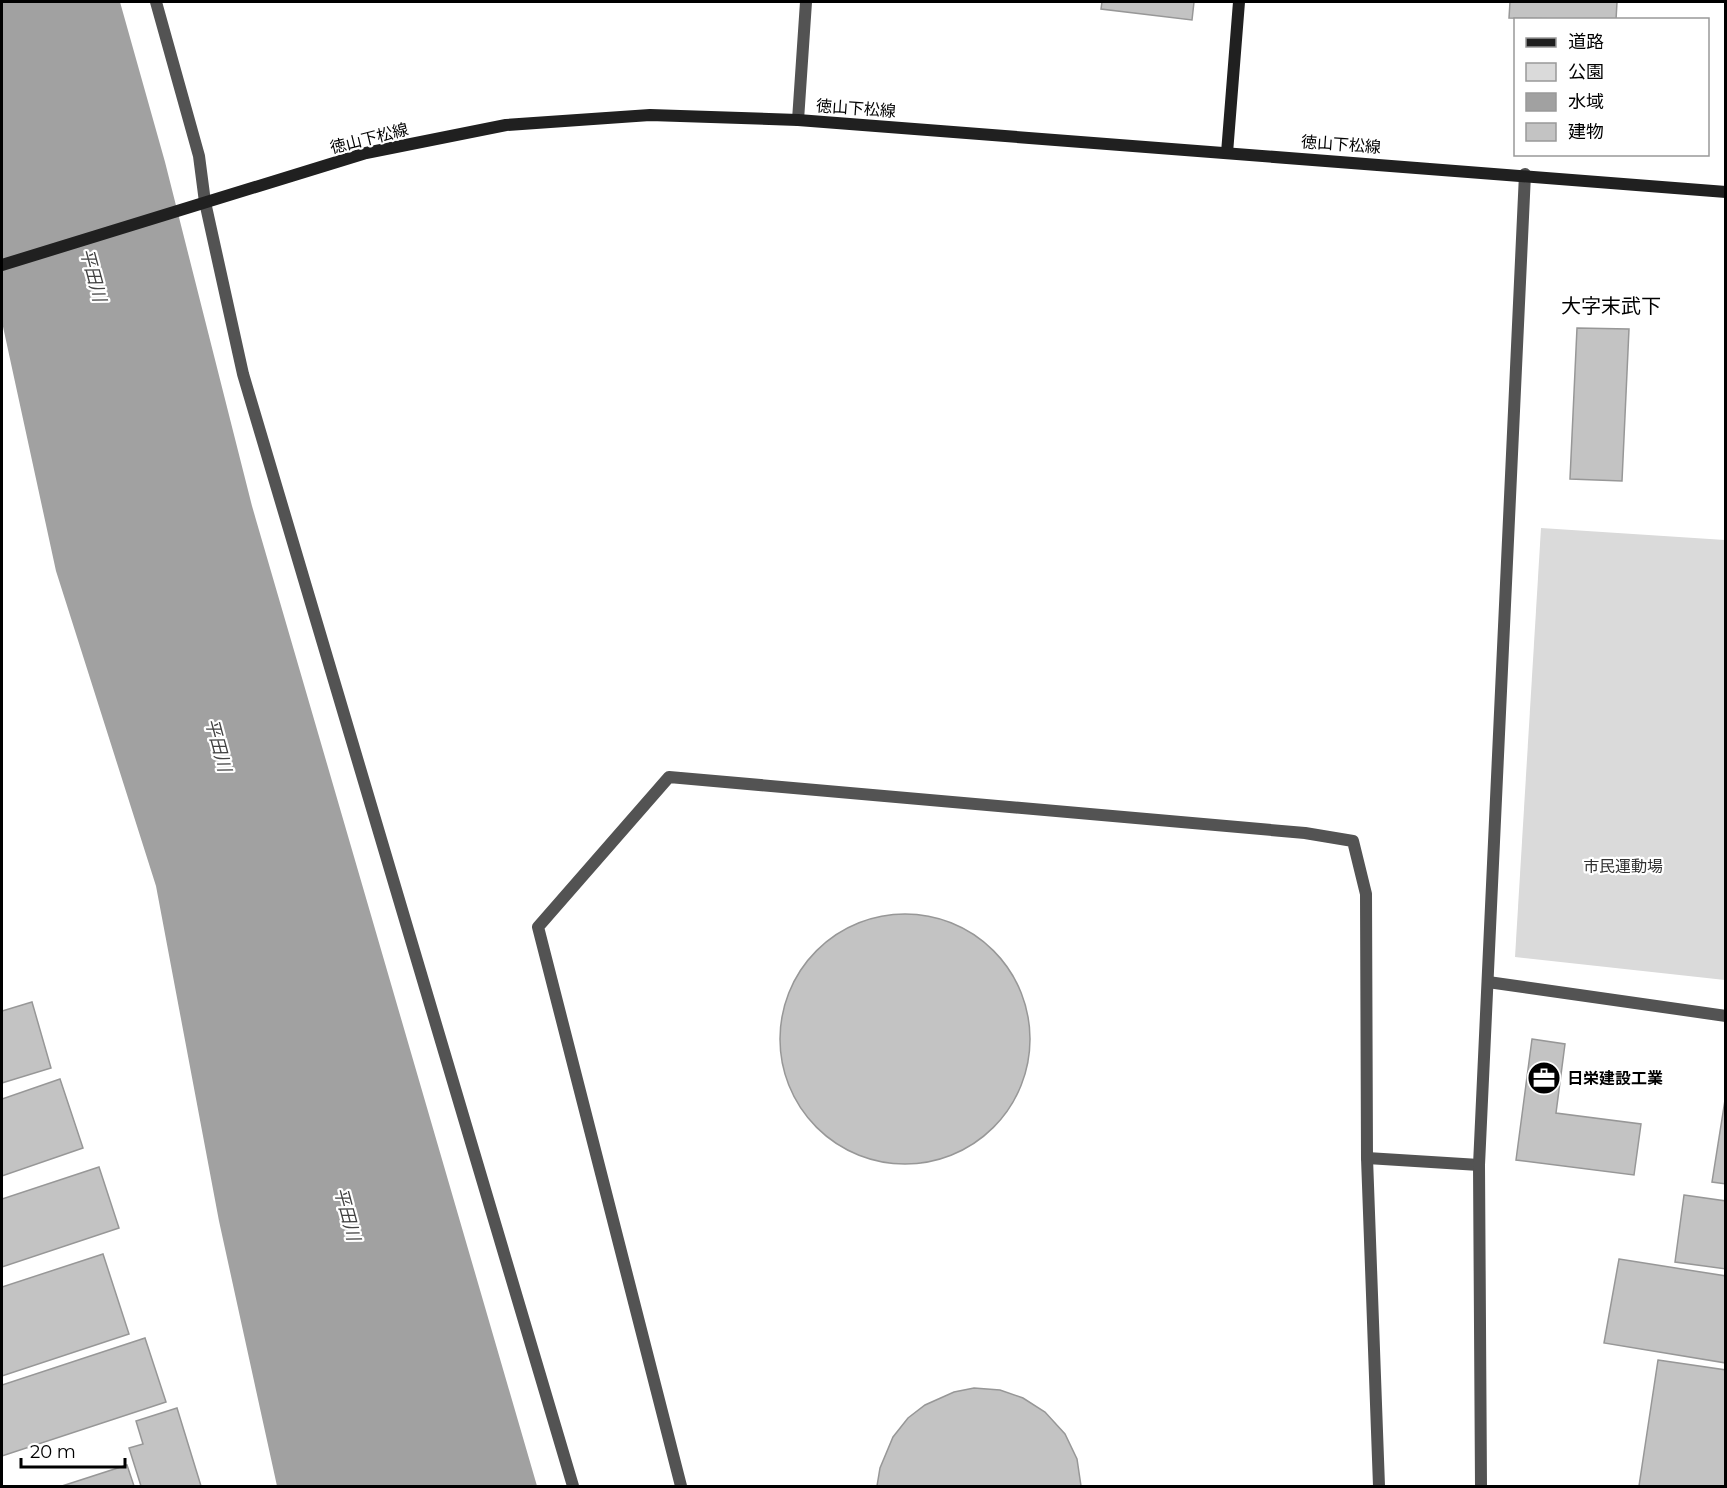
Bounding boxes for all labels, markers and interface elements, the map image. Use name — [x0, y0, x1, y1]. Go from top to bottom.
legend — [1514, 18, 1709, 156]
text: 道路 — [1568, 31, 1604, 53]
text: 公園 — [1568, 61, 1604, 83]
text: 水域 — [1568, 91, 1604, 113]
street label: 徳山下松線 — [815, 96, 897, 121]
street label: 徳山下松線 — [328, 120, 410, 157]
text: 建物 — [1568, 121, 1604, 143]
street label: 徳山下松線 — [1300, 132, 1382, 157]
water label: 平田川 — [75, 246, 111, 306]
district label: 大字末武下 — [1561, 294, 1661, 318]
water label: 平田川 — [200, 716, 236, 776]
park label: 市民運動場 — [1583, 857, 1663, 876]
office icon: 日栄建設工業 — [1526, 1060, 1562, 1096]
place label: 日栄建設工業 — [1567, 1069, 1663, 1088]
water label: 平田川 — [329, 1185, 365, 1245]
scale bar — [21, 1431, 124, 1469]
text: 20 m — [30, 1441, 76, 1463]

